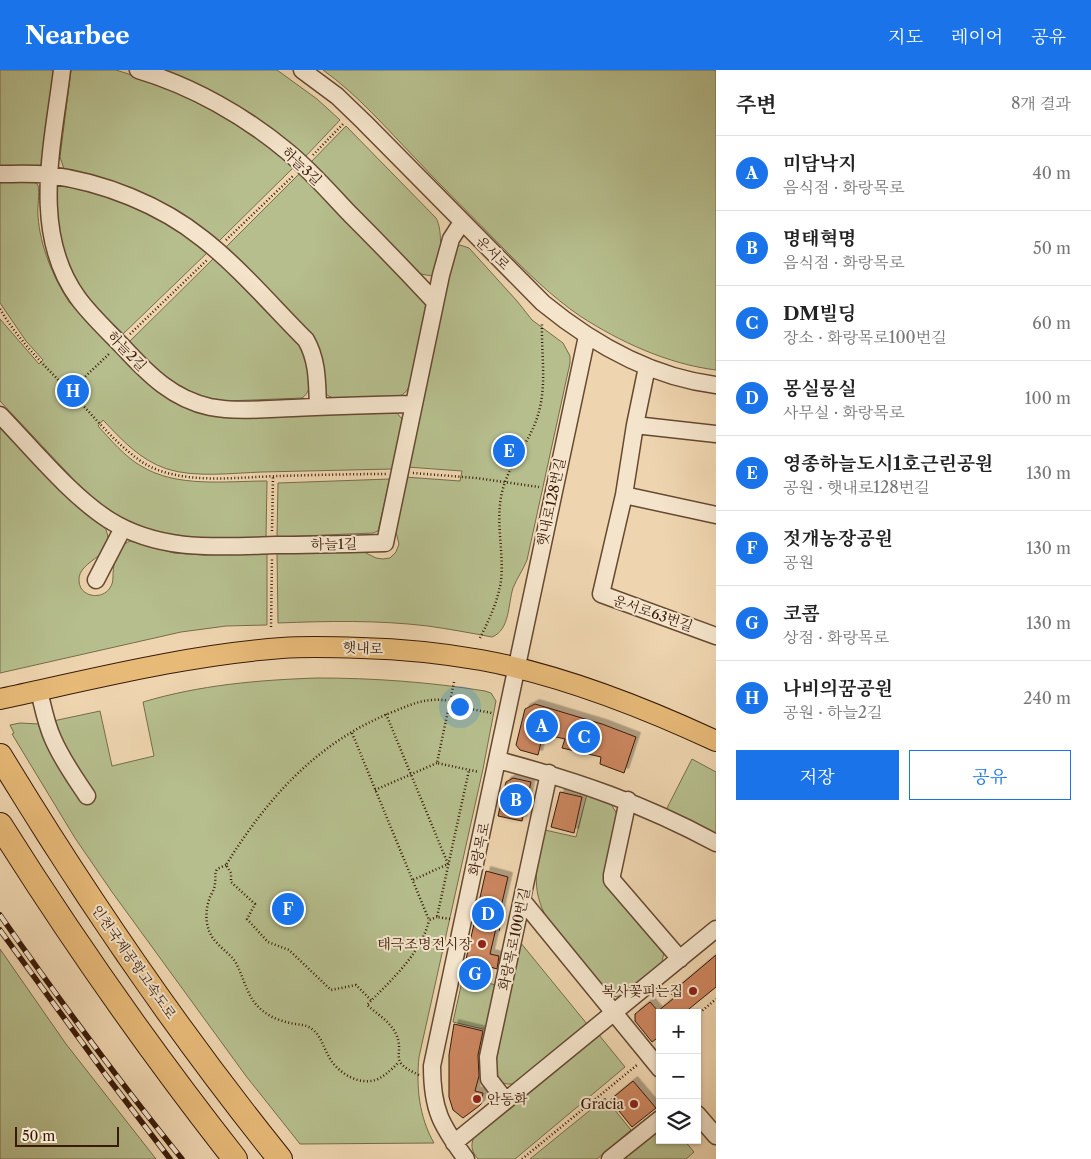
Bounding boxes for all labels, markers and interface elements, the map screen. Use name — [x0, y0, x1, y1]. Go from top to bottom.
text: Nearbee — [25, 21, 130, 50]
text: 지도 — [888, 26, 923, 48]
text: 레이어 — [951, 26, 1003, 48]
text: 공유 — [1031, 26, 1066, 48]
text: 주변 — [736, 92, 777, 117]
text: 8개 결과 — [1011, 93, 1071, 113]
street label: 하늘3길 — [278, 143, 326, 189]
text: 미담낙지 — [783, 152, 856, 175]
text: A — [746, 163, 758, 183]
text: 40 m — [1032, 163, 1071, 183]
text: 음식점 · 화랑목로 — [783, 177, 904, 197]
text: 명태혁명 — [783, 227, 856, 250]
street label: 운서로 — [472, 232, 514, 274]
text: B — [746, 238, 758, 258]
text: 50 m — [1033, 238, 1071, 258]
text: 음식점 · 화랑목로 — [783, 252, 904, 272]
text: DM빌딩 — [783, 302, 856, 325]
text: C — [746, 313, 758, 333]
text: 60 m — [1032, 313, 1071, 333]
street label: 하늘2길 — [104, 327, 150, 375]
text: 장소 · 화랑목로100번길 — [783, 327, 947, 347]
pin: H — [57, 372, 89, 410]
text: 몽실뭉실 — [783, 377, 856, 400]
text: D — [745, 388, 759, 408]
text: 100 m — [1025, 388, 1071, 408]
text: 사무실 · 화랑목로 — [783, 402, 904, 422]
pin: E — [493, 432, 525, 470]
text: 영종하늘도시1호근린공원 — [783, 452, 993, 475]
street label: 햇내로128번길 — [533, 456, 569, 548]
text: E — [746, 463, 758, 483]
text: 130 m — [1026, 463, 1071, 483]
text: 공원 · 햇내로128번길 — [783, 477, 930, 497]
text: 젓개농장공원 — [783, 527, 893, 550]
street label: 하늘1길 — [311, 535, 357, 553]
text: F — [747, 538, 757, 558]
text: 130 m — [1026, 538, 1071, 558]
text: 공원 — [783, 552, 814, 572]
street label: 운서로63번길 — [611, 591, 695, 635]
text: 코콤 — [783, 602, 820, 625]
text: G — [745, 613, 759, 633]
text: 130 m — [1026, 613, 1071, 633]
text: 상점 · 화랑목로 — [783, 627, 889, 647]
street label: 햇내로 — [342, 638, 384, 658]
text: 나비의꿈공원 — [783, 677, 893, 700]
text: H — [745, 688, 759, 708]
text: 240 m — [1023, 688, 1071, 708]
your location — [447, 694, 473, 720]
text: 공원 · 하늘2길 — [783, 702, 883, 722]
pin: A — [526, 707, 558, 745]
pin: C — [568, 718, 600, 756]
button: 저장 — [736, 750, 899, 800]
button: 공유 — [909, 750, 1071, 800]
pin: B — [500, 781, 532, 819]
street label: 화랑목로 — [465, 820, 494, 877]
street label: 화랑목로100번길 — [494, 886, 534, 992]
pin: F — [272, 890, 304, 928]
pin: D — [472, 895, 504, 933]
street label: 인천국제공항고속도로 — [88, 901, 180, 1023]
place label: 태극조명전시장 — [377, 935, 472, 953]
marker: 태극조명전시장 — [476, 938, 488, 950]
pin: G — [459, 955, 491, 993]
place label: 복사꽃피는집 — [602, 982, 683, 1000]
marker: 복사꽃피는집 — [687, 985, 699, 997]
map controls — [656, 1009, 701, 1144]
button: + — [656, 1009, 701, 1054]
button: − — [656, 1054, 701, 1099]
place label: 안동화 — [487, 1090, 528, 1108]
marker: 안동화 — [471, 1093, 483, 1105]
place label: Gracia — [581, 1095, 625, 1113]
marker: Gracia — [628, 1098, 640, 1110]
button: layers — [656, 1099, 701, 1144]
scale bar — [15, 1124, 119, 1147]
text: 50 m — [22, 1127, 55, 1145]

